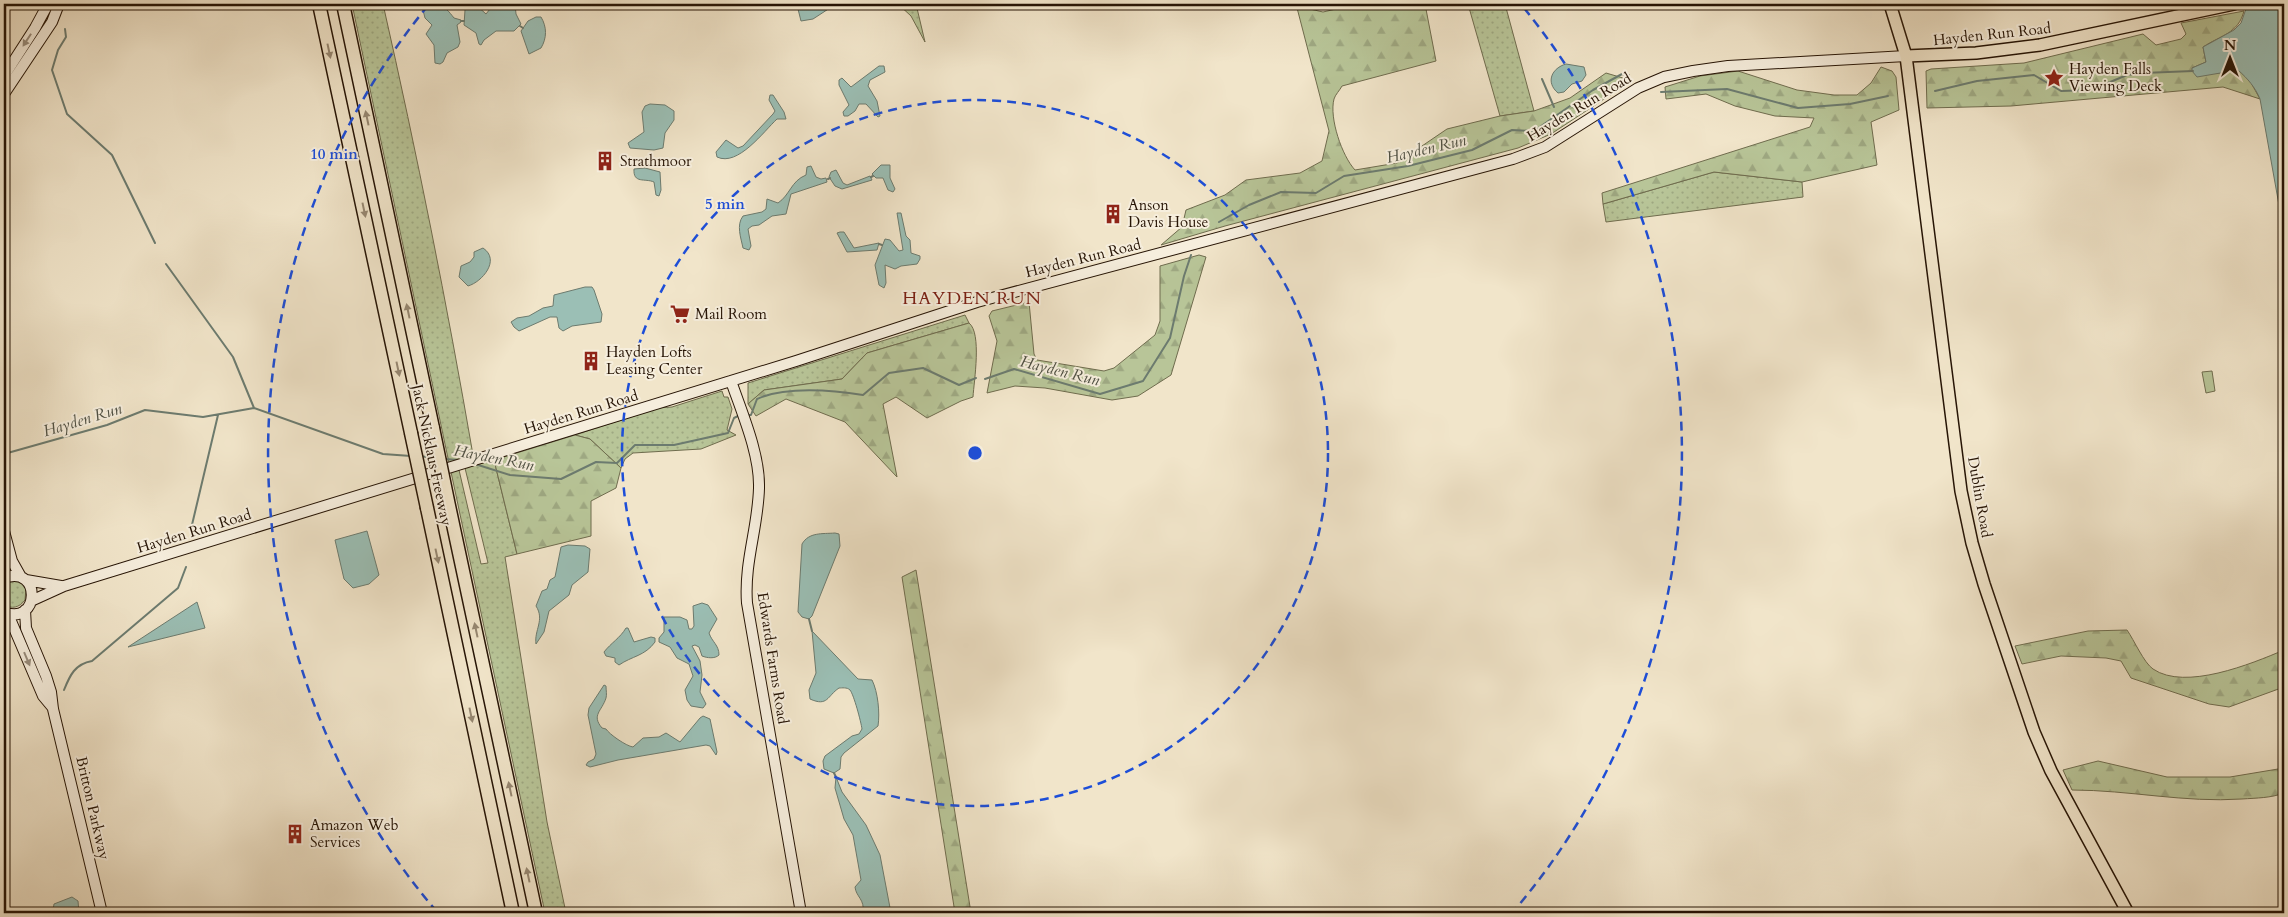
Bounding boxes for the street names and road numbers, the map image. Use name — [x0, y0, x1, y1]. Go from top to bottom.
street label: Hayden Run Road — [1932, 18, 2052, 50]
street label: Hayden Run Road — [1523, 68, 1635, 146]
street label: Hayden Run Road — [1023, 234, 1143, 282]
street label: Jack Nicklaus Freeway — [407, 381, 457, 528]
street label: Hayden Run Road — [521, 385, 641, 439]
street label: Dublin Road — [1963, 455, 1997, 539]
street label: Hayden Run Road — [134, 504, 254, 558]
street label: Edwards Farms Road — [753, 591, 793, 725]
street label: Britton Parkway — [71, 754, 115, 862]

